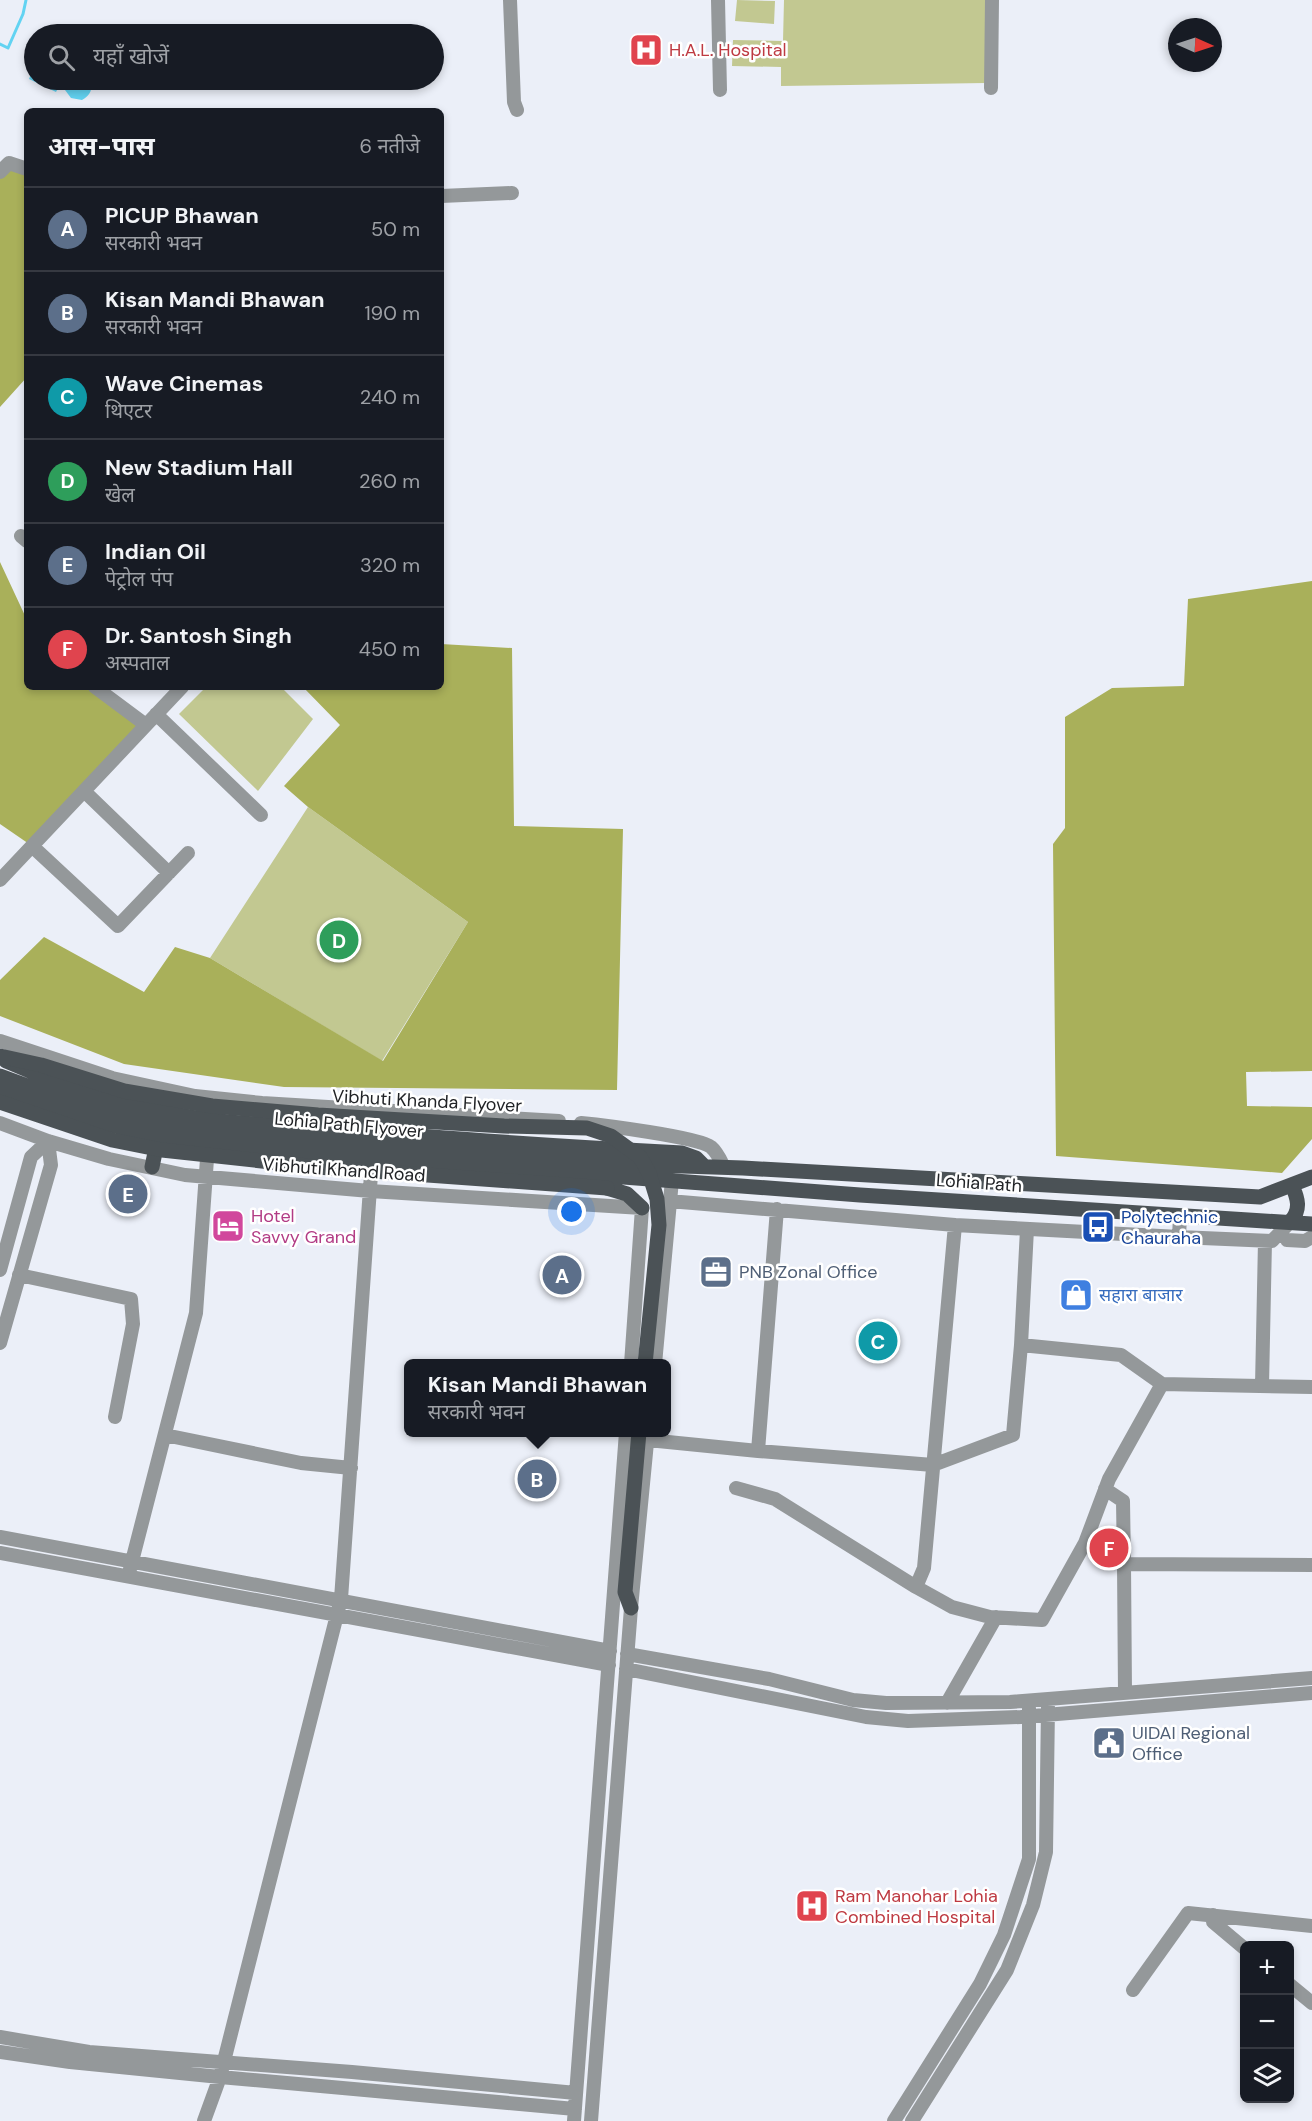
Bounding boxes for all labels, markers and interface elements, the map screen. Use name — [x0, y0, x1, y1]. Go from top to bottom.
north arrow — [1168, 18, 1222, 72]
search box — [24, 24, 444, 90]
hospital icon: H.A.L. Hospital — [628, 32, 664, 68]
place label: H.A.L. Hospital — [669, 38, 787, 62]
icon: search — [45, 41, 78, 74]
text: यहाँ खोजें — [93, 42, 169, 71]
text: आस-पास — [48, 129, 155, 163]
text: 6 नतीजे — [360, 133, 420, 159]
text: PICUP Bhawan — [105, 201, 259, 230]
text: A — [60, 216, 75, 242]
text: 50 m — [371, 216, 420, 242]
text: सरकारी भवन — [105, 230, 202, 256]
text: Kisan Mandi Bhawan — [105, 285, 325, 314]
text: B — [61, 300, 74, 326]
text: 190 m — [364, 300, 420, 326]
text: सरकारी भवन — [105, 314, 202, 340]
text: Wave Cinemas — [105, 369, 263, 398]
text: C — [60, 384, 75, 410]
text: 240 m — [360, 384, 420, 410]
text: थिएटर — [105, 398, 152, 424]
text: New Stadium Hall — [105, 453, 293, 482]
text: D — [60, 468, 75, 494]
text: 260 m — [359, 468, 420, 494]
text: खेल — [105, 482, 135, 508]
text: Indian Oil — [105, 537, 206, 566]
text: E — [62, 552, 73, 578]
text: 320 m — [360, 552, 420, 578]
text: पेट्रोल पंप — [105, 566, 173, 592]
text: Dr. Santosh Singh — [105, 621, 292, 650]
text: F — [62, 636, 73, 662]
text: 450 m — [359, 636, 420, 662]
text: अस्पताल — [105, 650, 170, 676]
pin: D — [320, 918, 358, 962]
street label: Vibhuti Khanda Flyover — [331, 1084, 523, 1118]
street label: Lohia Path Flyover — [273, 1107, 425, 1144]
street label: Vibhuti Khand Road — [262, 1152, 426, 1188]
street label: Lohia Path — [935, 1168, 1023, 1198]
pin: E — [108, 1172, 148, 1216]
your location — [557, 1197, 586, 1226]
place label: Hotel Savvy Grand — [251, 1204, 356, 1249]
place label: Polytechnic Chauraha — [1121, 1205, 1218, 1250]
hotel icon: Hotel Savvy Grand — [210, 1208, 246, 1244]
bus stop icon: Polytechnic Chauraha — [1080, 1209, 1116, 1245]
pin: A — [542, 1252, 582, 1298]
office icon: PNB Zonal Office — [698, 1254, 734, 1290]
place label: PNB Zonal Office — [739, 1260, 878, 1284]
shop icon: सहारा बाजार — [1058, 1277, 1094, 1313]
place label: सहारा बाजार — [1099, 1283, 1183, 1307]
pin: C — [858, 1318, 898, 1364]
popup — [404, 1359, 671, 1437]
text: Kisan Mandi Bhawan — [428, 1370, 647, 1399]
text: सरकारी भवन — [428, 1399, 525, 1425]
pin: B — [518, 1456, 556, 1502]
pin: F — [1090, 1526, 1128, 1570]
place label: UIDAI Regional Office — [1132, 1721, 1250, 1766]
public building icon: UIDAI Regional Office — [1091, 1725, 1127, 1761]
place label: Ram Manohar Lohia Combined Hospital — [835, 1884, 998, 1929]
hospital icon: Ram Manohar Lohia Combined Hospital — [794, 1888, 830, 1924]
map controls — [1240, 1941, 1294, 2103]
button: + — [1240, 1941, 1294, 1995]
button: − — [1240, 1995, 1294, 2049]
button: layers — [1240, 2049, 1294, 2103]

